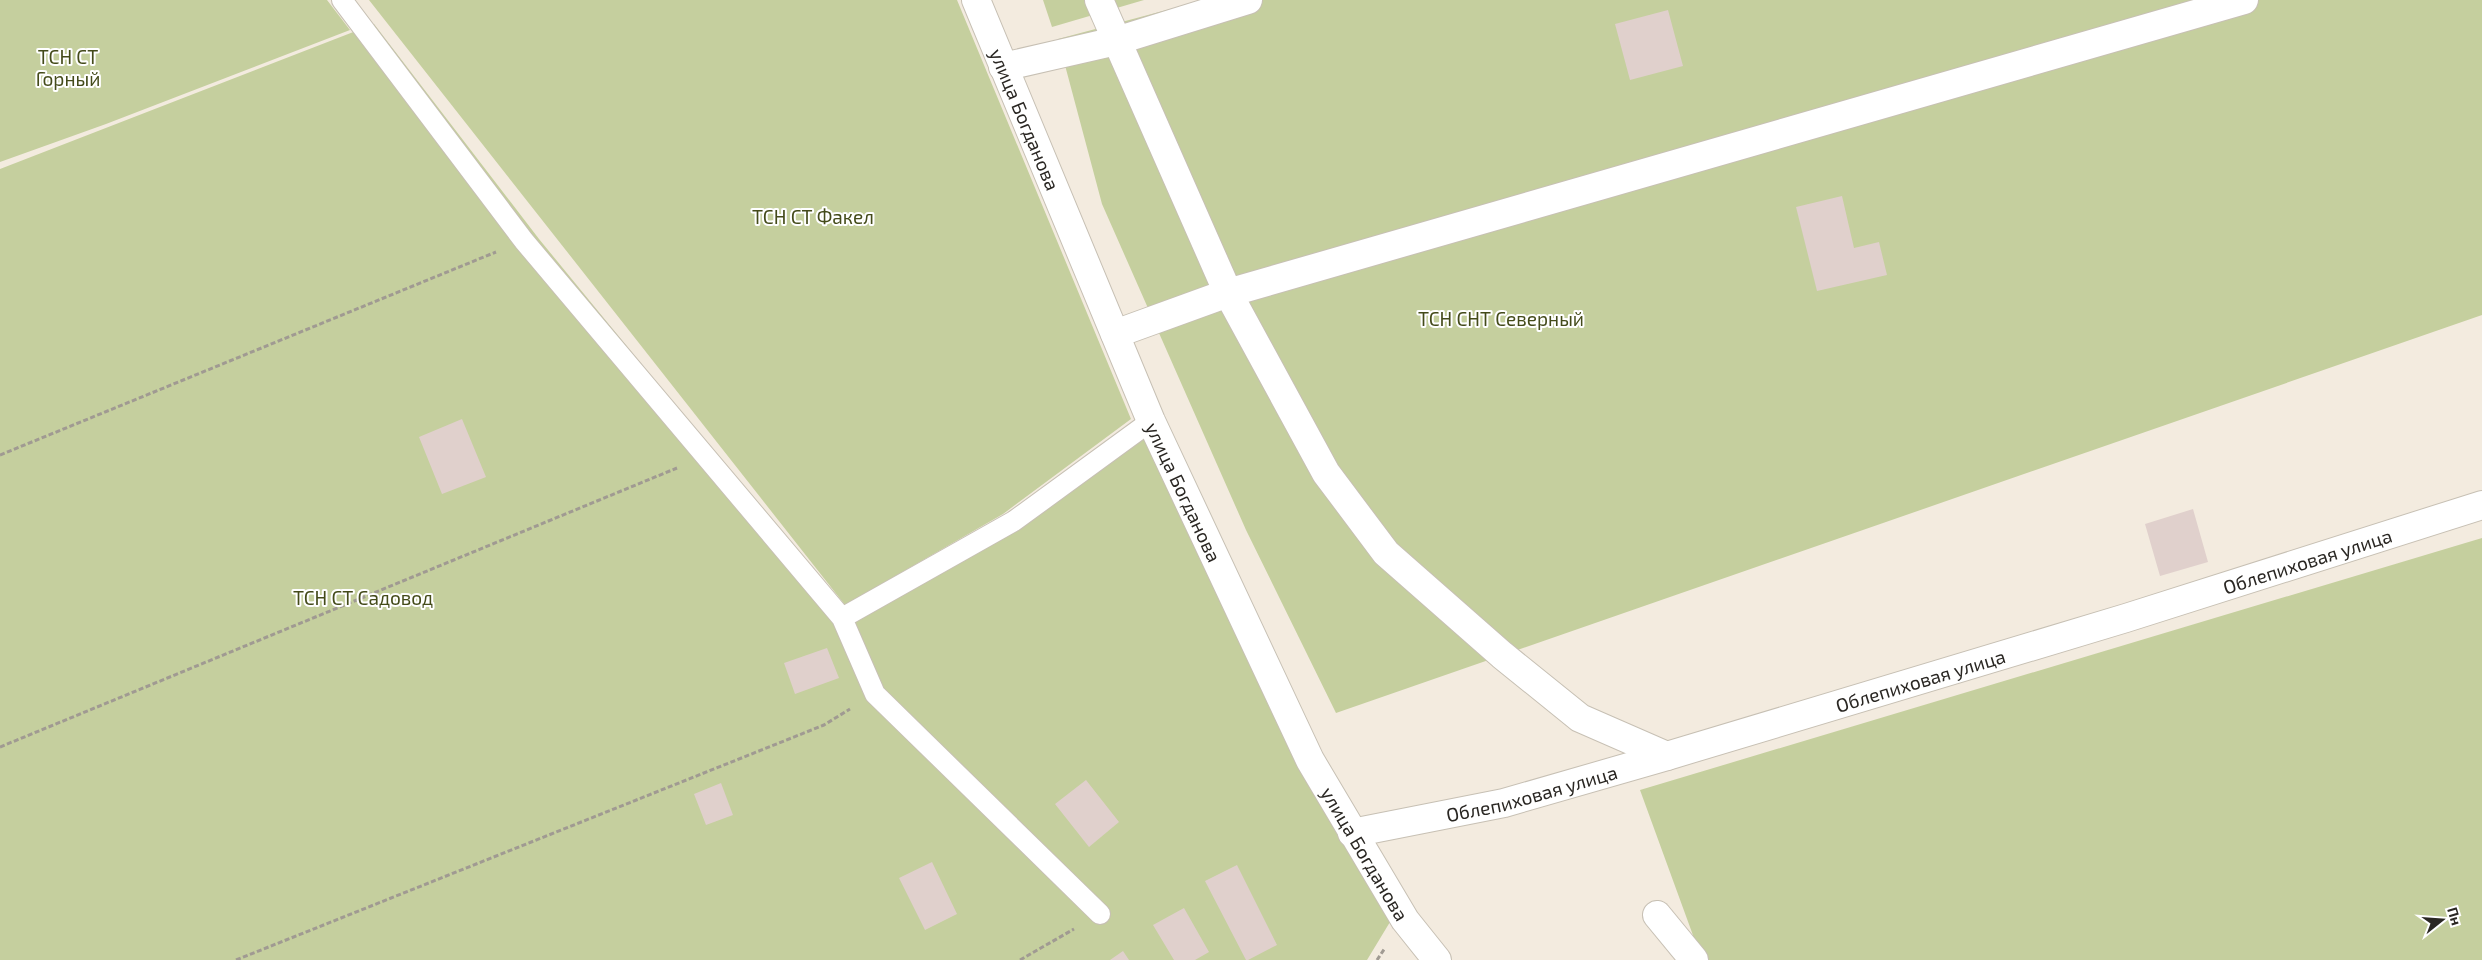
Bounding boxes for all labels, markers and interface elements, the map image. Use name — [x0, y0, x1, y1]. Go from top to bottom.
park label: ТСН СТ Горный — [36, 45, 100, 90]
street label: улица Богданова — [985, 45, 1065, 194]
park label: ТСН СТ Факел — [752, 205, 874, 228]
park label: ТСН СНТ Северный — [1418, 307, 1584, 330]
street label: улица Богданова — [1141, 418, 1227, 565]
street label: Облепиховая улица — [2220, 523, 2395, 598]
park label: ТСН СТ Садовод — [293, 586, 433, 609]
street label: Облепиховая улица — [1833, 643, 2008, 716]
street label: Облепиховая улица — [1444, 759, 1620, 826]
street label: улица Богданова — [1316, 782, 1414, 924]
north arrow — [2417, 895, 2467, 945]
text: Пн — [2444, 905, 2466, 927]

